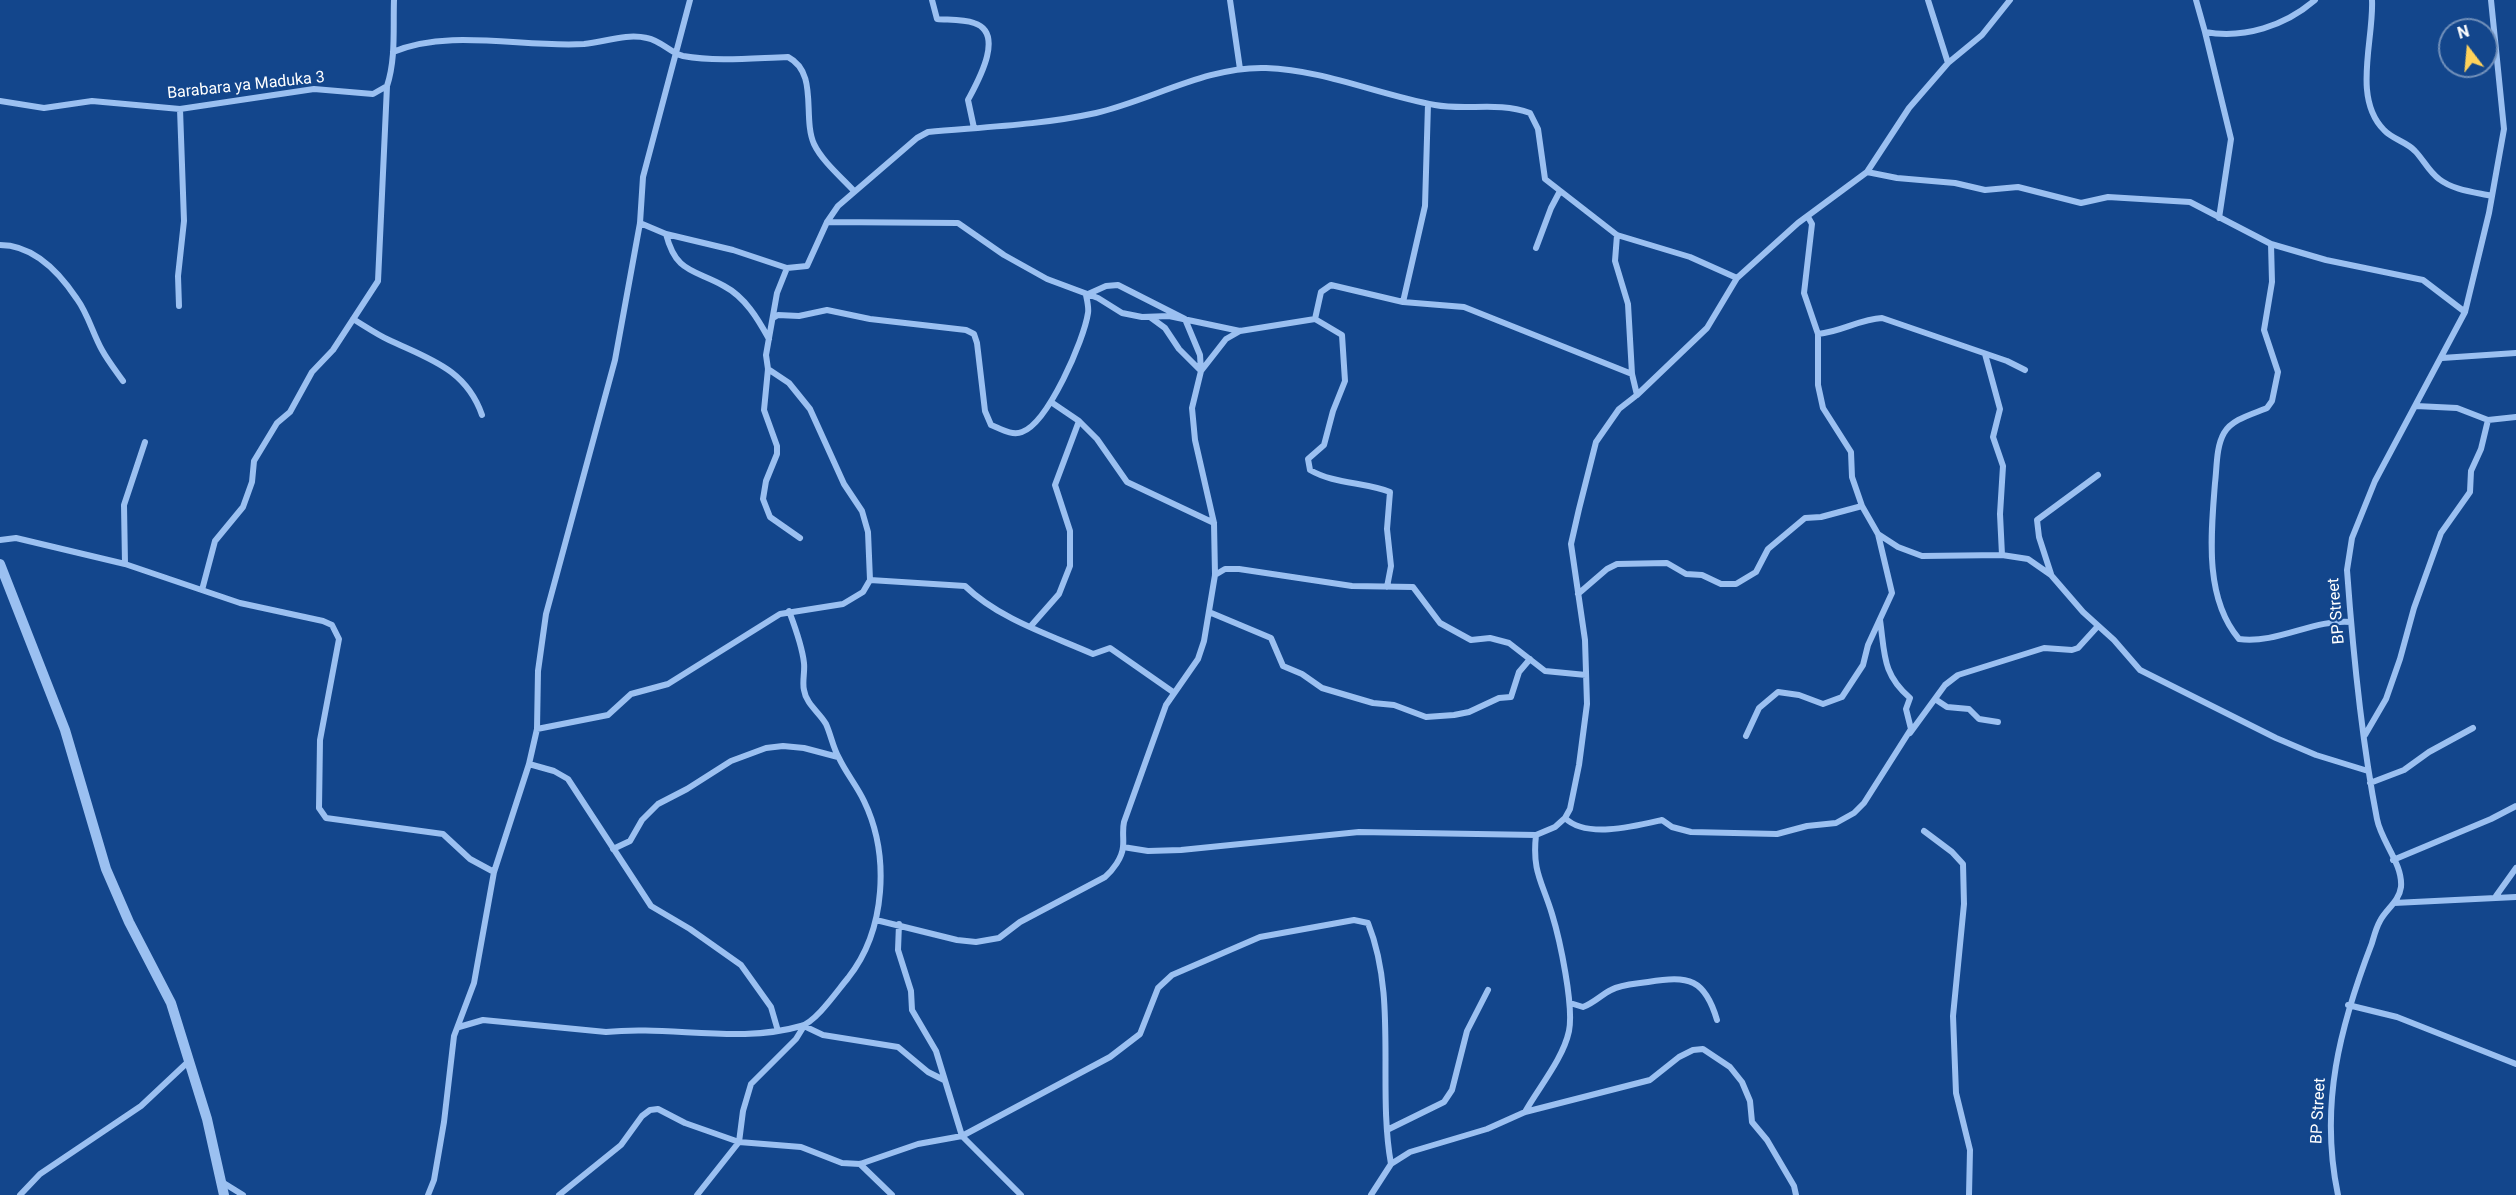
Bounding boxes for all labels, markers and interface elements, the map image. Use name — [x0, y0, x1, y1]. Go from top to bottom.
north arrow — [2438, 18, 2498, 78]
text: N — [2455, 21, 2471, 43]
street label: Barabara ya Maduka 3 — [166, 68, 326, 104]
street label: BP Street — [2325, 577, 2349, 645]
street label: BP Street — [2308, 1077, 2330, 1145]

